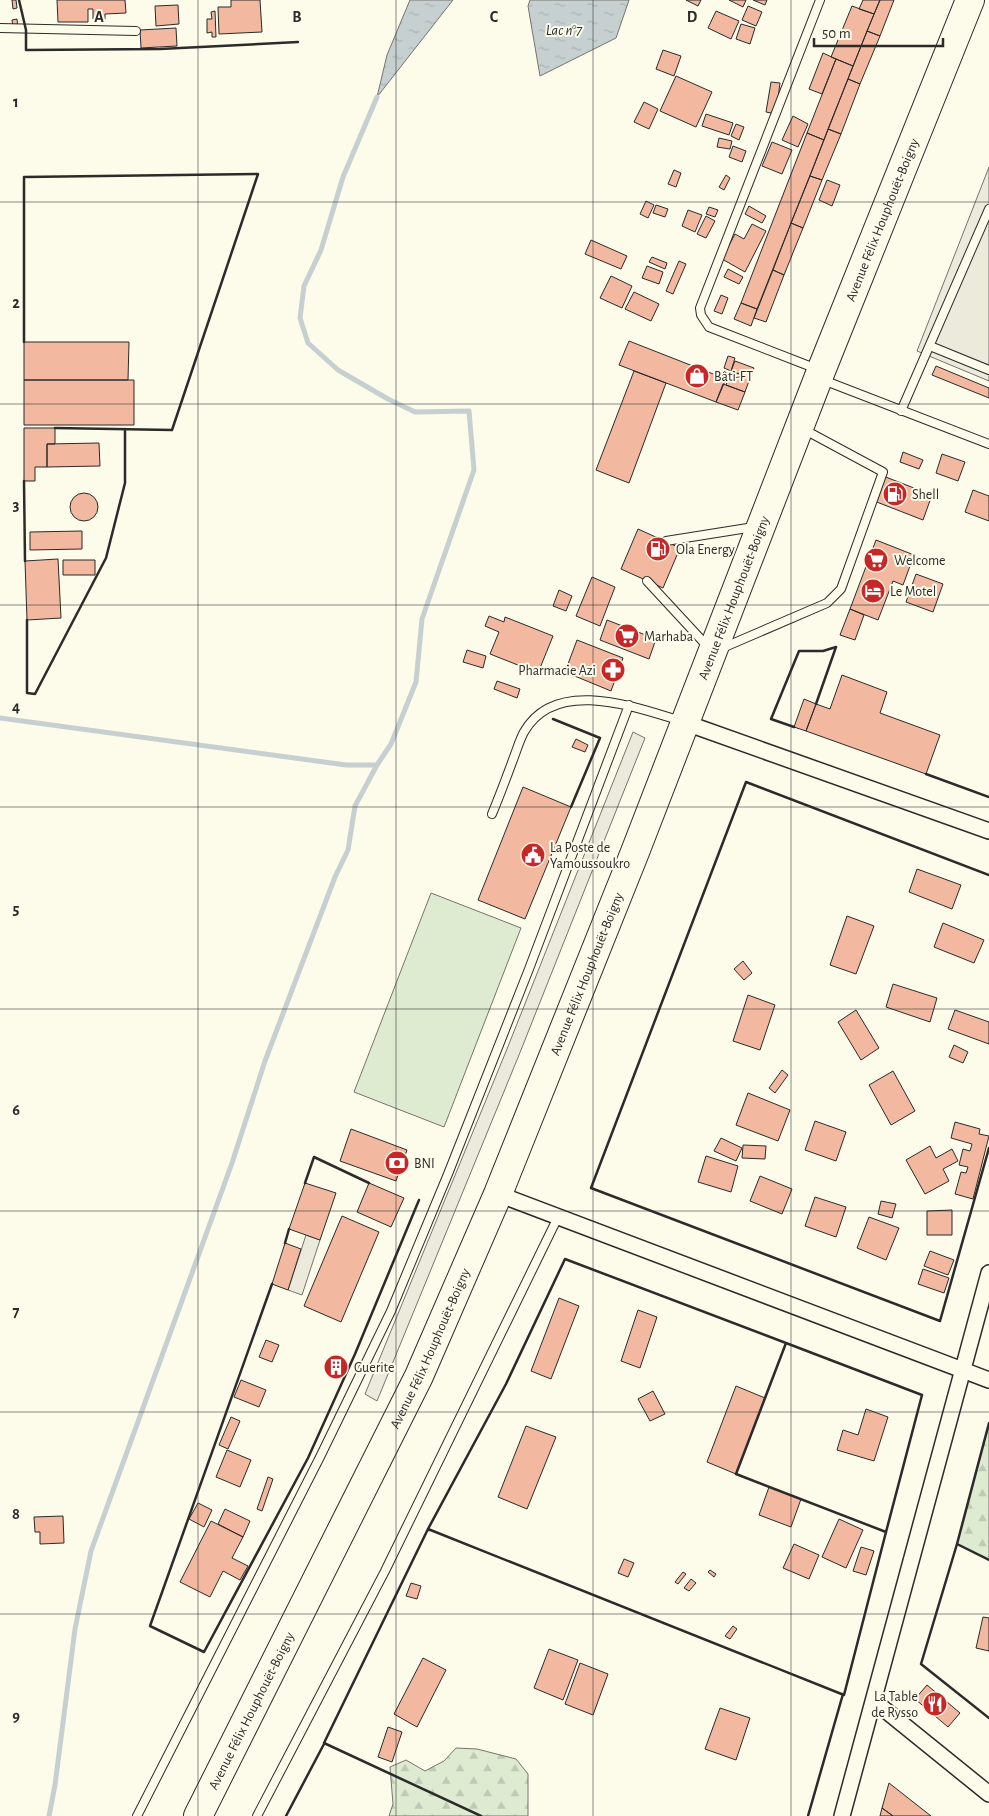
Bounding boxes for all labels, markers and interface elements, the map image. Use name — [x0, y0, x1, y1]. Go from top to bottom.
text: A — [94, 9, 104, 25]
text: B — [292, 9, 302, 25]
text: C — [490, 9, 499, 25]
text: D — [687, 9, 698, 25]
scale bar — [814, 15, 943, 47]
water label: Lac n°7 — [546, 23, 583, 38]
text: 50 m — [822, 26, 851, 41]
text: 1 — [13, 94, 19, 110]
street label: Avenue Félix Houphouët-Boigny — [844, 137, 922, 304]
text: 2 — [12, 295, 20, 311]
shop icon: Bâti-FT — [684, 363, 710, 389]
place label: Bâti-FT — [714, 370, 753, 384]
fuel station icon: Shell — [882, 481, 908, 507]
place label: Shell — [912, 488, 939, 502]
text: 3 — [13, 497, 20, 513]
street label: Avenue Félix Houphouët-Boigny — [696, 514, 772, 682]
fuel station icon: Ola Energy — [645, 536, 671, 562]
place label: Ola Energy — [676, 543, 735, 557]
supermarket icon: Welcome — [863, 547, 889, 573]
place label: Welcome — [894, 554, 946, 568]
hotel icon: Le Motel — [860, 578, 886, 604]
place label: Le Motel — [890, 585, 936, 599]
supermarket icon: Marhaba — [614, 623, 640, 649]
place label: Marhaba — [644, 630, 694, 644]
pharmacy icon: Pharmacie Azi — [600, 657, 626, 683]
place label: Pharmacie Azi — [518, 664, 596, 678]
text: 4 — [12, 699, 20, 715]
place label: La Poste de Yamoussoukro — [550, 841, 630, 871]
public building icon: La Poste de Yamoussoukro — [520, 842, 546, 868]
street label: Avenue Félix Houphouët-Boigny — [548, 891, 626, 1058]
text: 5 — [13, 901, 20, 917]
text: 6 — [12, 1102, 20, 1118]
bank icon: BNI — [384, 1150, 410, 1176]
place label: BNI — [414, 1157, 435, 1171]
street label: Avenue Félix Houphouët-Boigny — [388, 1266, 473, 1431]
text: 7 — [13, 1304, 20, 1320]
building icon: Guerite — [323, 1354, 349, 1380]
place label: Guerite — [354, 1361, 394, 1375]
text: 8 — [12, 1506, 20, 1522]
street label: Avenue Félix Houphouët-Boigny — [206, 1630, 297, 1792]
place label: La Table de Rysso — [871, 1690, 918, 1720]
restaurant icon: La Table de Rysso — [922, 1691, 948, 1717]
text: 9 — [12, 1708, 20, 1724]

